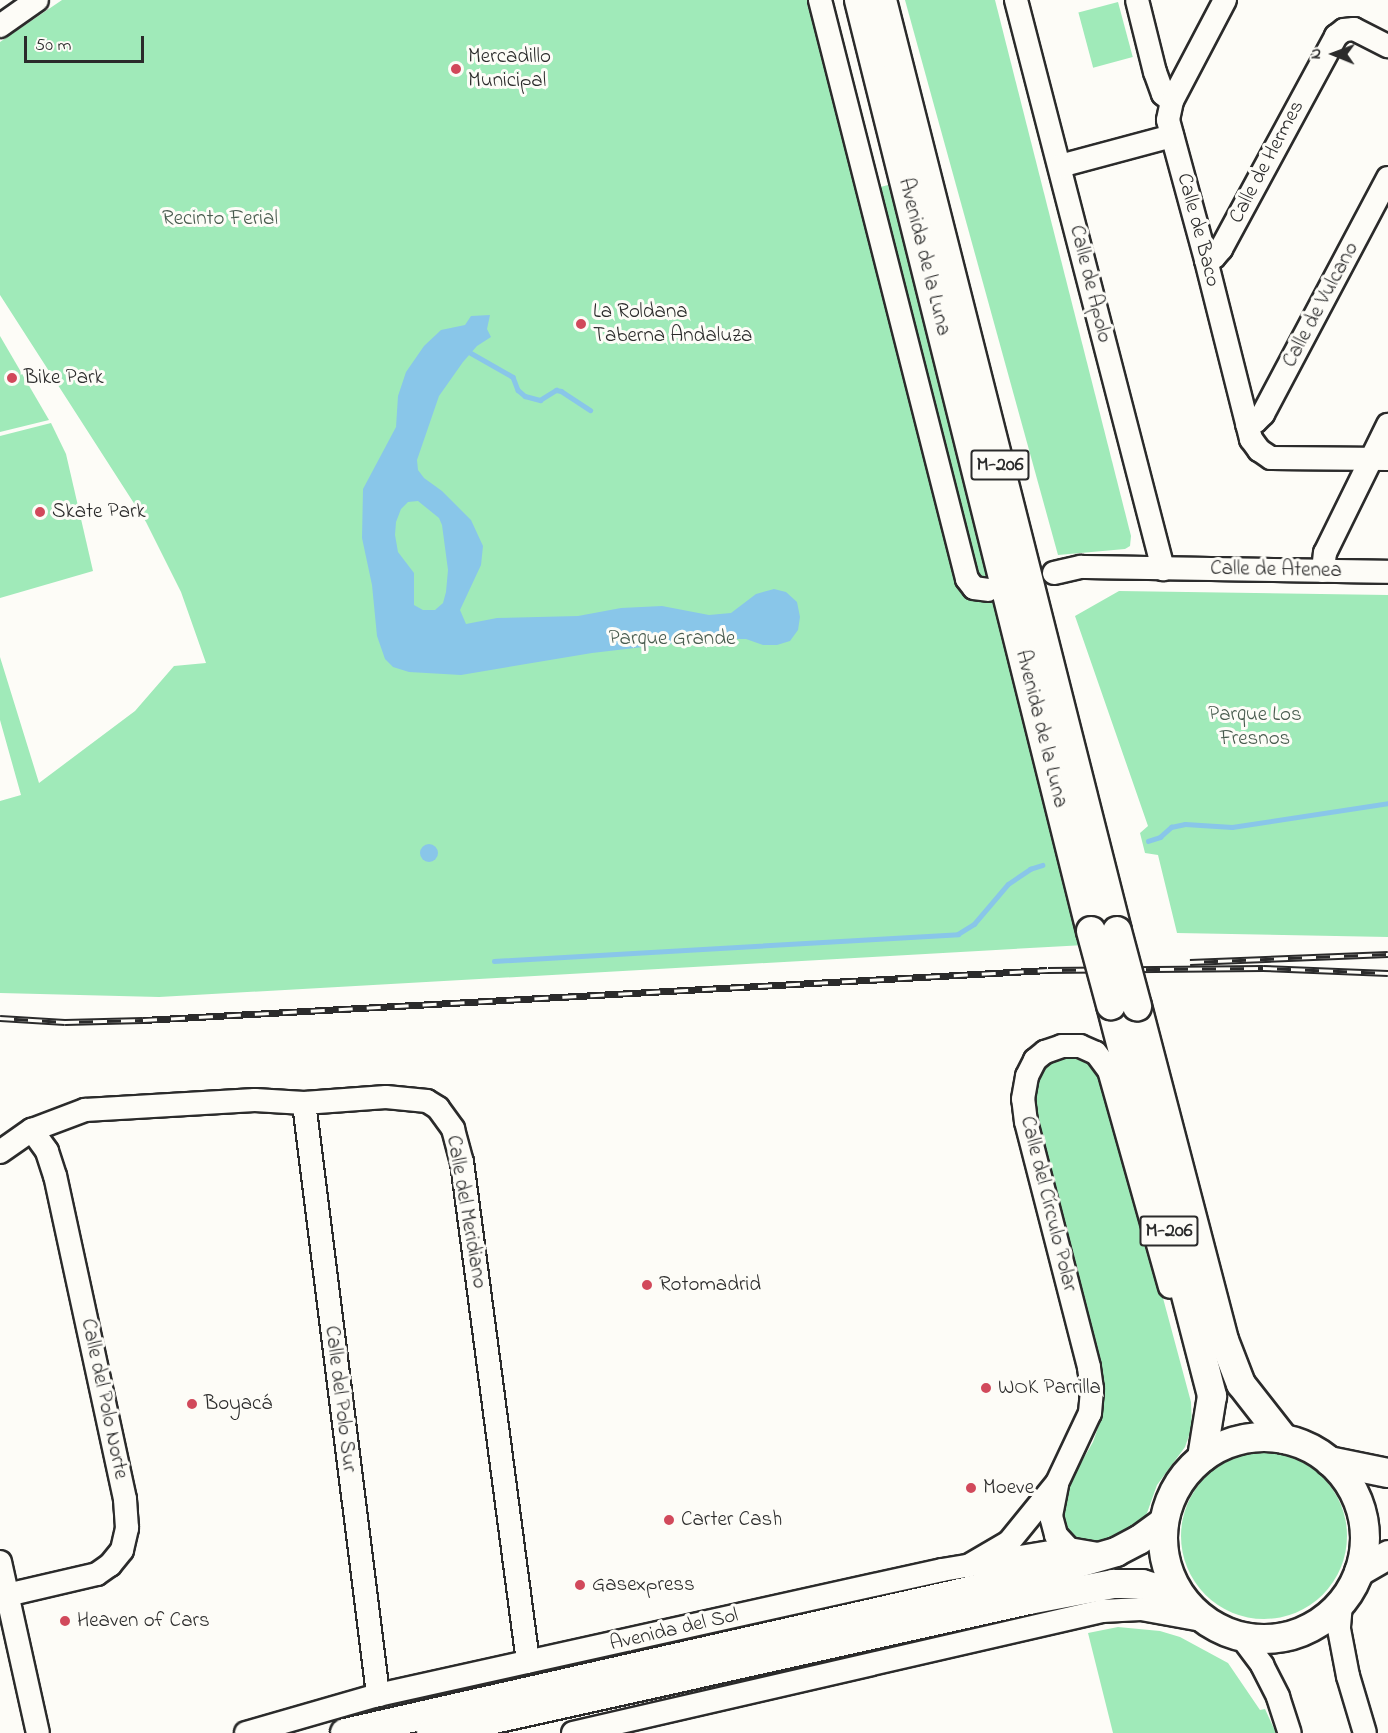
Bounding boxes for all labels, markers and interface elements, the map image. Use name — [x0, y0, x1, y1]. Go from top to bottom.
scale bar — [27, 24, 147, 62]
north arrow — [1304, 24, 1364, 84]
text: 50 m — [35, 33, 72, 59]
place label: Mercadillo Municipal — [468, 44, 551, 94]
text: N — [1304, 48, 1328, 59]
marker: Mercadillo Municipal — [449, 62, 463, 76]
street label: Calle de Hermes — [1224, 96, 1310, 228]
street label: Calle de Baco — [1171, 170, 1225, 290]
street label: Avenida de la Luna — [892, 176, 956, 338]
park label: Recinto Ferial — [162, 206, 278, 232]
street label: Calle de Apolo — [1063, 223, 1117, 345]
street label: Calle de Vulcano — [1277, 238, 1365, 372]
place label: La Roldana Taberna Andaluza — [593, 299, 752, 349]
marker: La Roldana Taberna Andaluza — [574, 317, 588, 331]
place label: Bike Park — [24, 365, 104, 391]
marker: Bike Park — [5, 371, 19, 385]
road number: M-206 — [970, 448, 1030, 482]
place label: Skate Park — [52, 499, 146, 525]
marker: Skate Park — [33, 505, 47, 519]
street label: Calle de Atenea — [1210, 556, 1342, 584]
park label: Parque Grande — [609, 626, 735, 652]
street label: Avenida de la Luna — [1009, 648, 1073, 810]
park label: Parque Los Fresnos — [1208, 702, 1302, 752]
street label: Calle del Círculo Polar — [1014, 1114, 1082, 1294]
street label: Calle del Meridiano — [440, 1133, 492, 1291]
road number: M-206 — [1139, 1214, 1199, 1248]
place label: Rotomadrid — [659, 1272, 761, 1298]
marker: Rotomadrid — [640, 1278, 654, 1292]
street label: Calle del Polo Norte — [75, 1316, 133, 1482]
street label: Calle del Polo Sur — [319, 1324, 361, 1474]
place label: WOK Parrilla — [998, 1375, 1101, 1401]
marker: WOK Parrilla — [979, 1381, 993, 1395]
place label: Boyacá — [204, 1391, 272, 1417]
marker: Boyacá — [185, 1397, 199, 1411]
place label: Moeve — [983, 1475, 1034, 1501]
marker: Moeve — [964, 1481, 978, 1495]
place label: Carter Cash — [681, 1507, 782, 1533]
marker: Carter Cash — [662, 1513, 676, 1527]
place label: Gasexpress — [592, 1572, 695, 1598]
marker: Gasexpress — [573, 1578, 587, 1592]
street label: Avenida del Sol — [607, 1603, 741, 1657]
place label: Heaven of Cars — [77, 1608, 210, 1634]
marker: Heaven of Cars — [58, 1614, 72, 1628]

